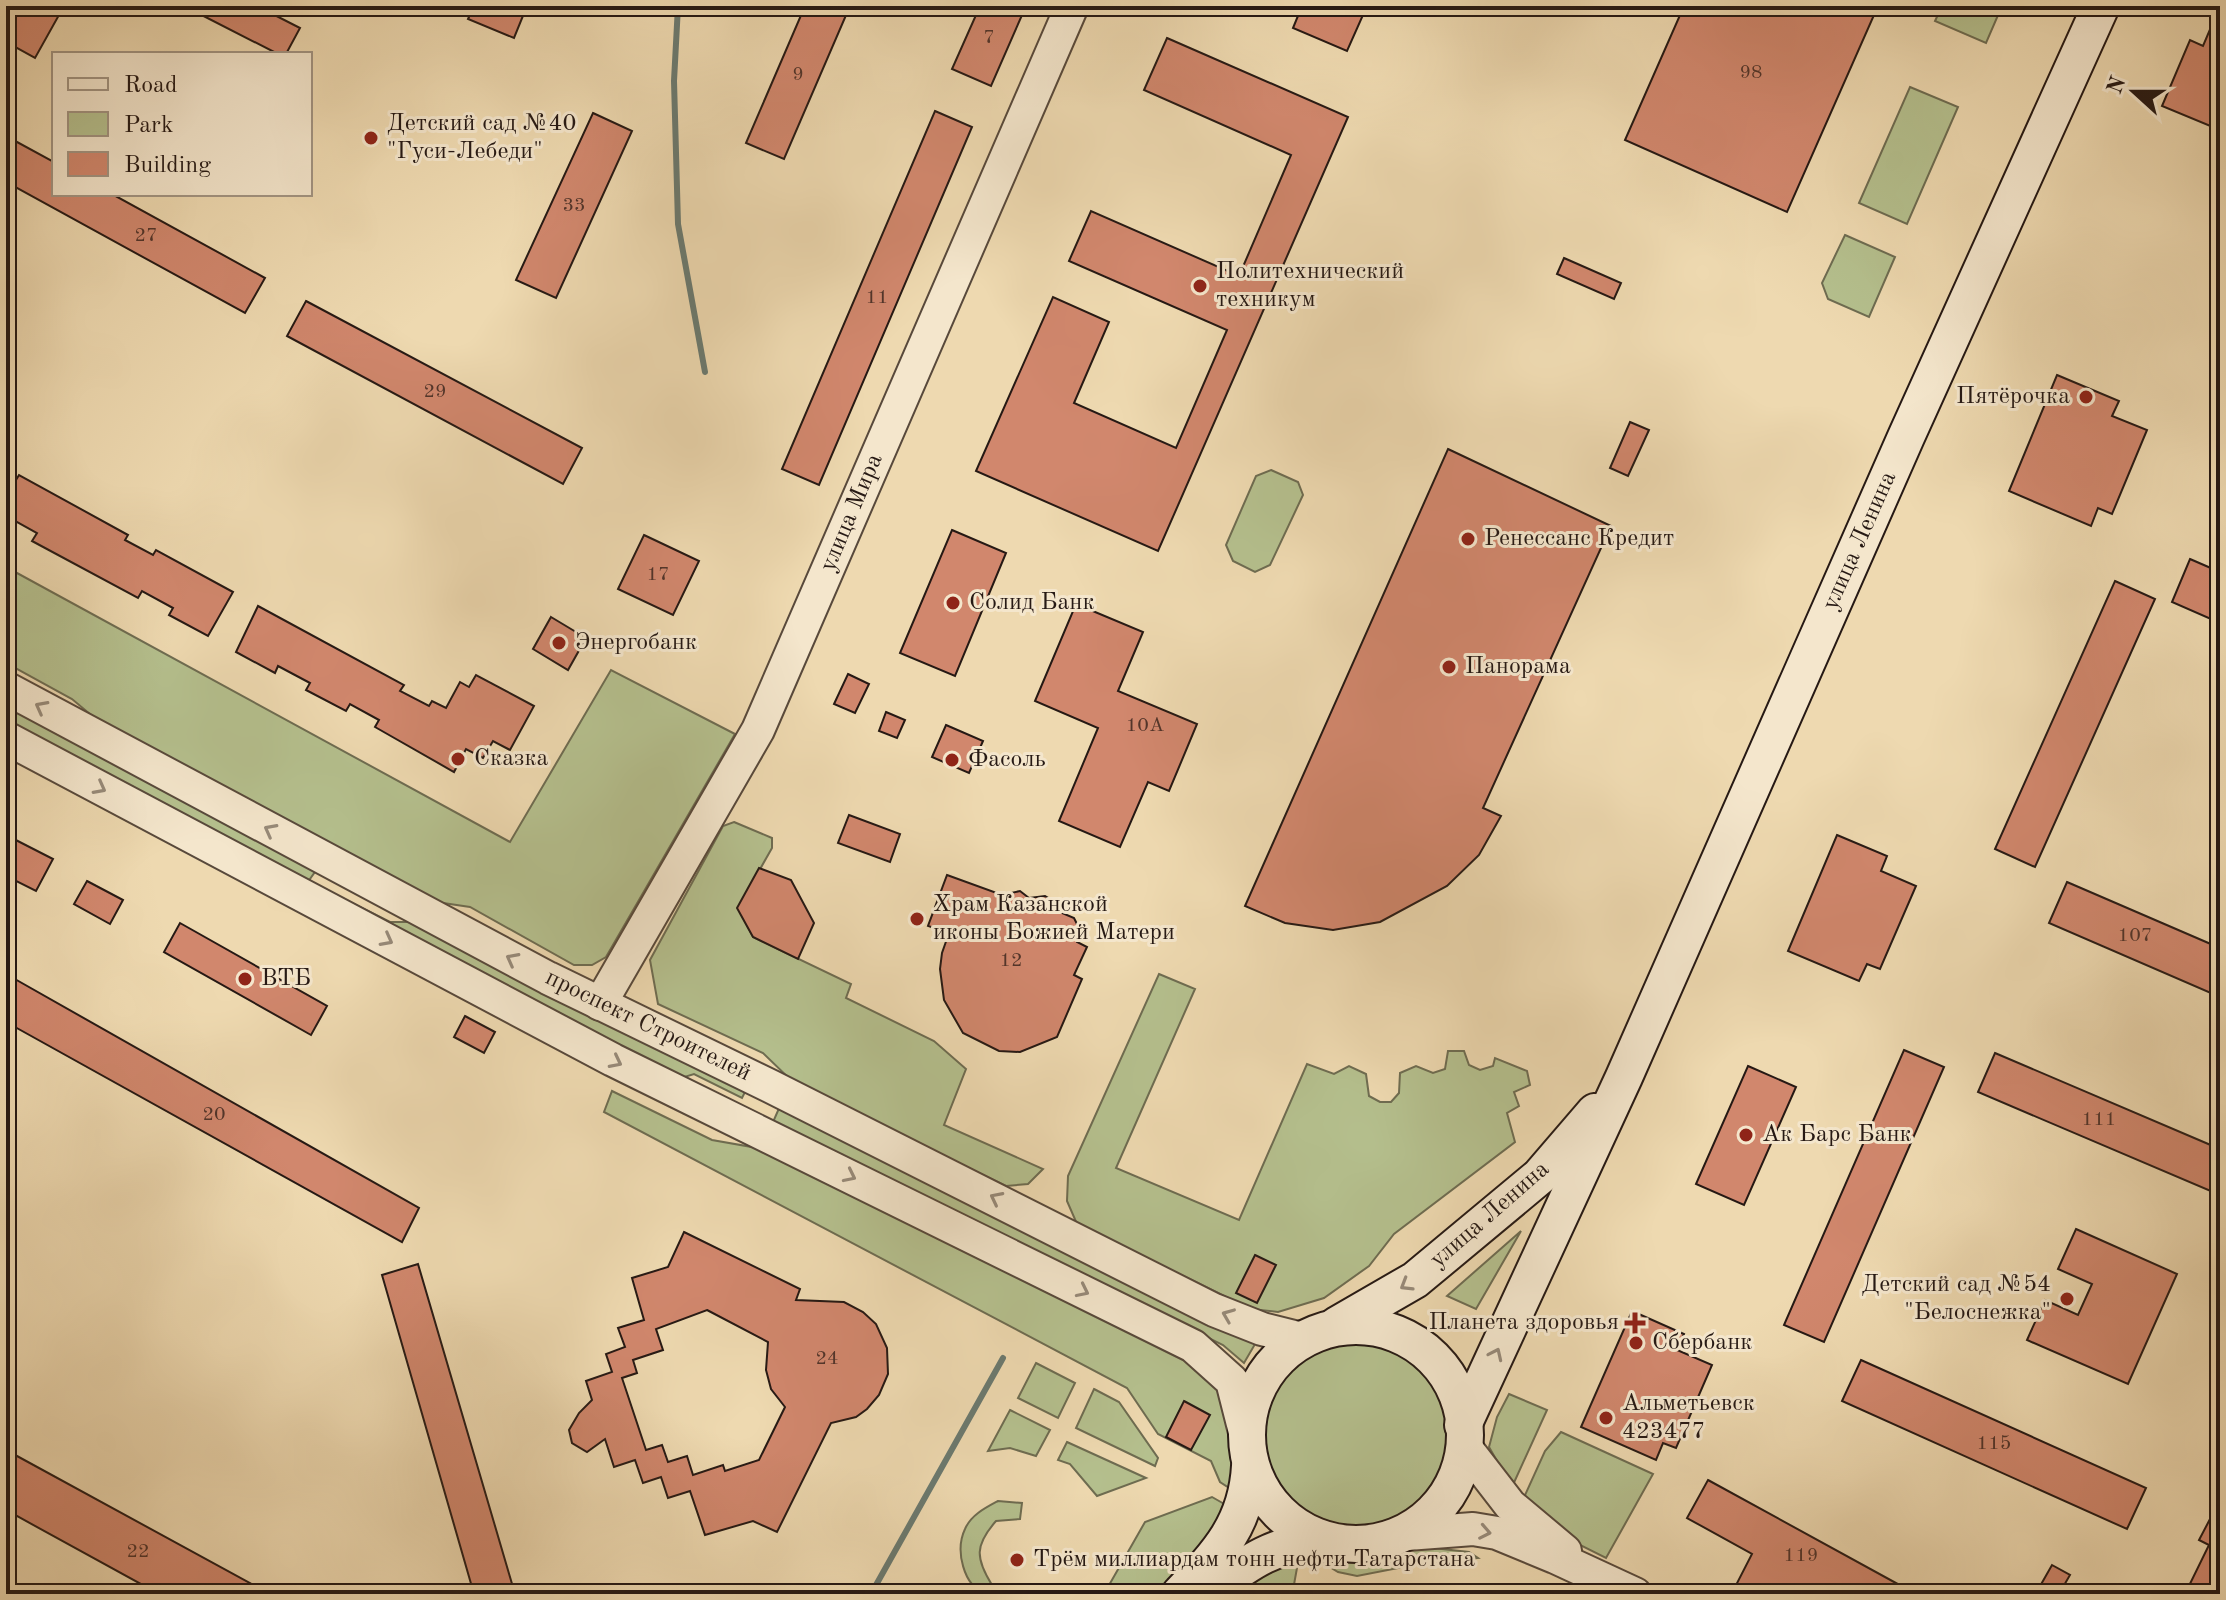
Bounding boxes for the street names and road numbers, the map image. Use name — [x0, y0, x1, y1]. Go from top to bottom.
street label: улица Мира — [816, 450, 888, 575]
street label: улица Ленина — [1819, 468, 1901, 614]
street label: проспект Строителей — [541, 966, 755, 1086]
street label: улица Ленина — [1426, 1157, 1554, 1273]

